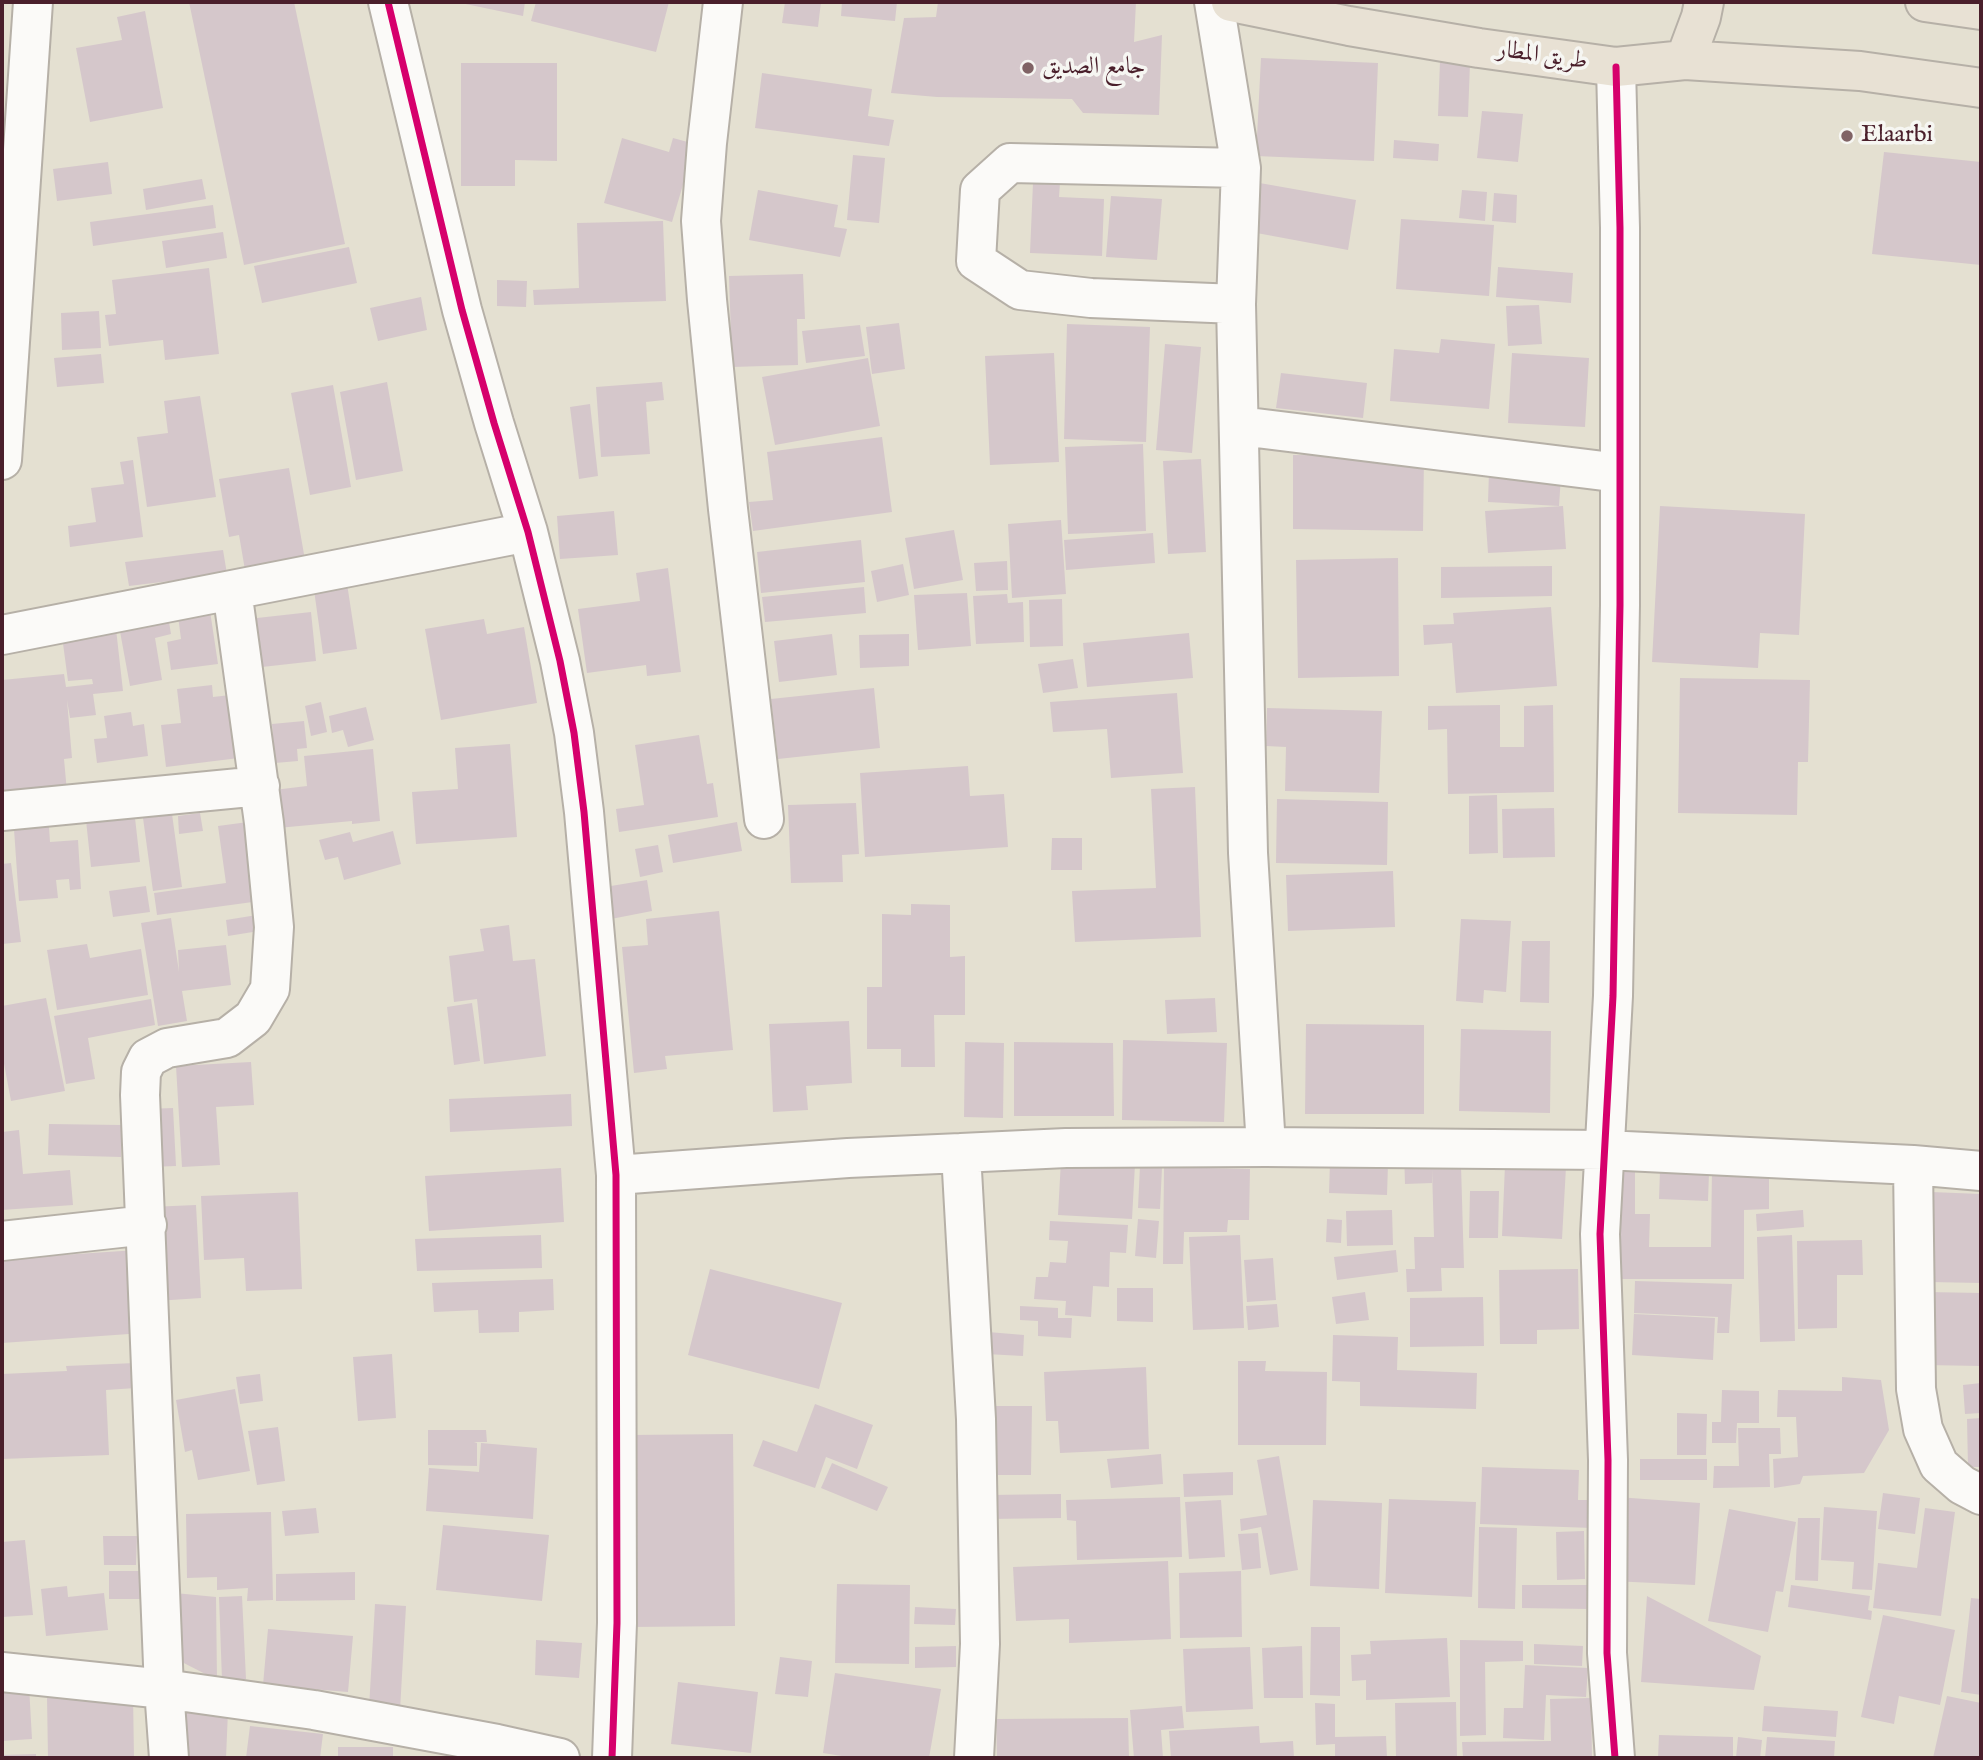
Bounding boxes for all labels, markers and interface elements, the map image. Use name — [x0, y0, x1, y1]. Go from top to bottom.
street label: طريق المطار — [1495, 36, 1589, 78]
place label: جامع الصديق — [1042, 54, 1146, 82]
marker: جامع الصديق — [1020, 60, 1036, 76]
place label: Elaarbi — [1861, 122, 1933, 150]
marker: Elaarbi — [1839, 128, 1855, 144]

